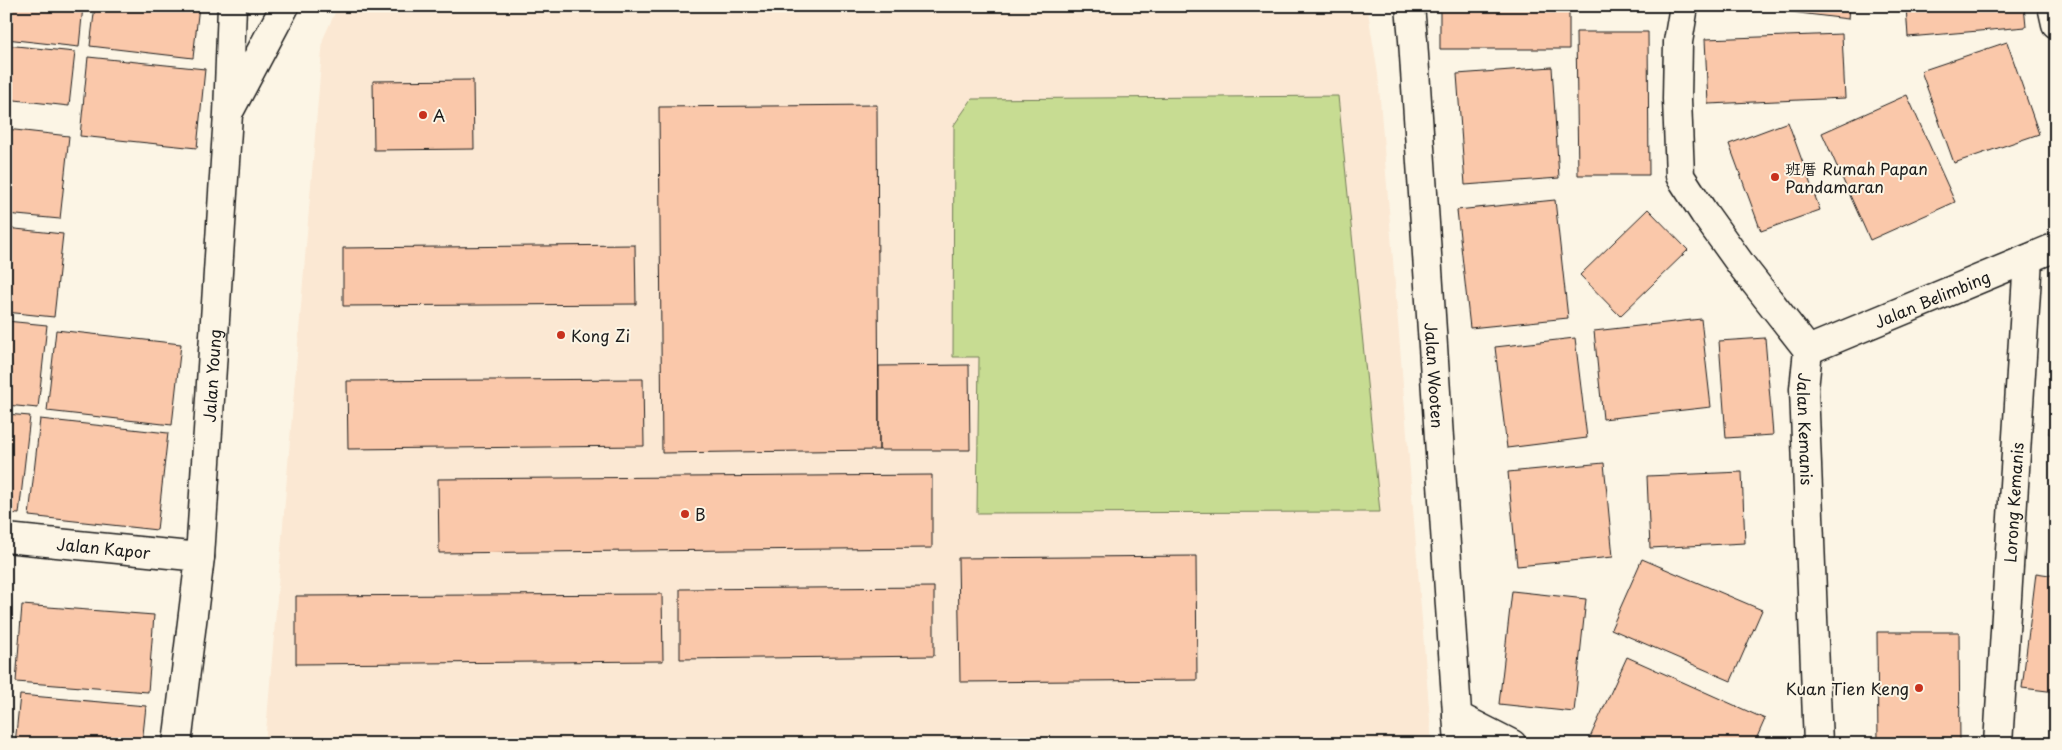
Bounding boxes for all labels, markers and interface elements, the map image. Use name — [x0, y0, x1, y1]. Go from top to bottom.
place label: A — [433, 103, 445, 127]
marker: A — [417, 109, 429, 121]
place label: 班厝 Rumah Papan Pandamaran — [1785, 156, 1928, 198]
marker: 班厝 Rumah Papan Pandamaran — [1769, 171, 1781, 183]
street label: Jalan Belimbing — [1870, 264, 1993, 333]
street label: Jalan Wooten — [1419, 321, 1450, 429]
place label: Kong Zi — [571, 323, 630, 347]
street label: Jalan Young — [197, 328, 226, 423]
marker: Kong Zi — [555, 329, 567, 341]
street label: Jalan Kemanis — [1792, 372, 1820, 486]
street label: Lorong Kemanis — [1997, 442, 2029, 563]
place label: B — [695, 502, 706, 526]
marker: B — [679, 508, 691, 520]
street label: Jalan Kapor — [56, 531, 152, 564]
place label: Kuan Tien Keng — [1786, 676, 1909, 700]
marker: Kuan Tien Keng — [1913, 682, 1925, 694]

